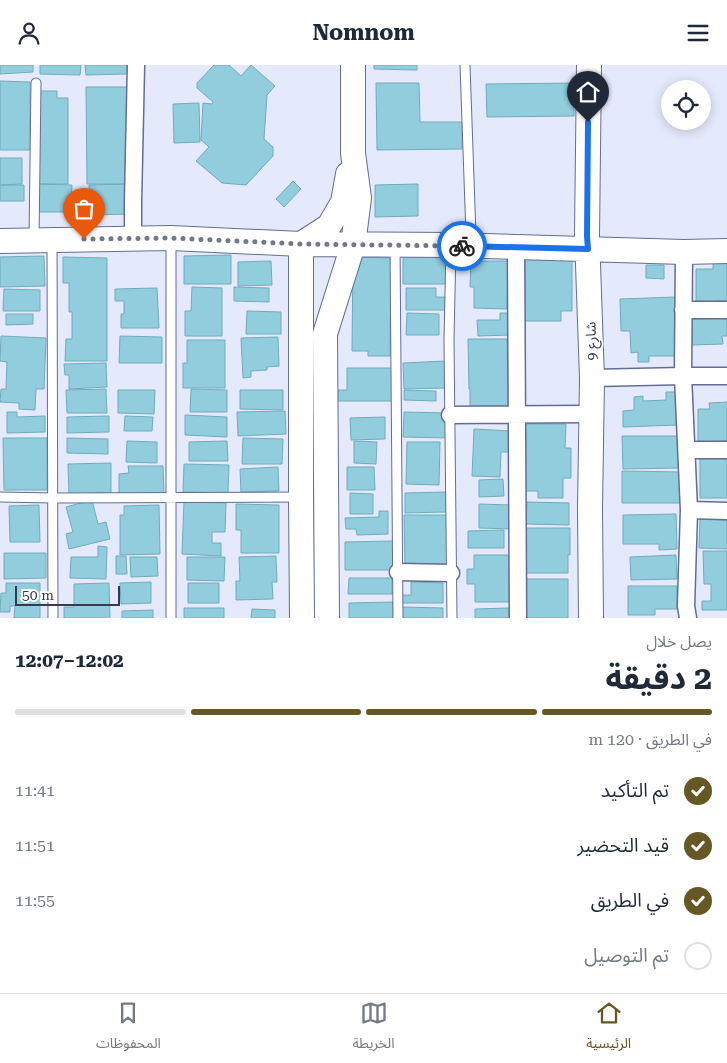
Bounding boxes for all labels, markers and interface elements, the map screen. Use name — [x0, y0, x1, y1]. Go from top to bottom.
icon: person — [15, 19, 43, 47]
icon: menu — [684, 19, 712, 47]
text: Nomnom — [312, 20, 415, 45]
pin — [567, 71, 609, 122]
icon: home — [574, 78, 602, 106]
map controls — [661, 80, 711, 130]
button: locate — [661, 80, 711, 130]
pin — [63, 188, 105, 239]
icon: bag — [70, 195, 98, 223]
courier — [437, 221, 487, 271]
icon: bike — [448, 232, 476, 260]
street label: شارع 9 — [582, 321, 603, 361]
scale bar — [15, 583, 120, 606]
text: 50 m — [22, 587, 54, 603]
text: يصل خلال — [646, 632, 712, 651]
text: 12:02–12:07 — [15, 649, 124, 672]
text: 2 دقيقة — [605, 659, 712, 697]
text: في الطريق · 120 m — [588, 730, 712, 749]
icon: check — [684, 777, 712, 805]
text: تم التأكيد — [601, 779, 669, 802]
text: 11:41 — [15, 781, 55, 800]
icon: check — [684, 832, 712, 860]
text: قيد التحضير — [577, 834, 669, 857]
text: 11:51 — [15, 836, 55, 855]
icon: check — [684, 887, 712, 915]
text: في الطريق — [591, 889, 669, 912]
text: 11:55 — [15, 891, 55, 910]
text: تم التوصيل — [584, 944, 669, 967]
tab: المحفوظات — [96, 999, 161, 1058]
tab: الخريطة — [353, 999, 394, 1058]
tab: الرئيسية — [586, 999, 631, 1058]

